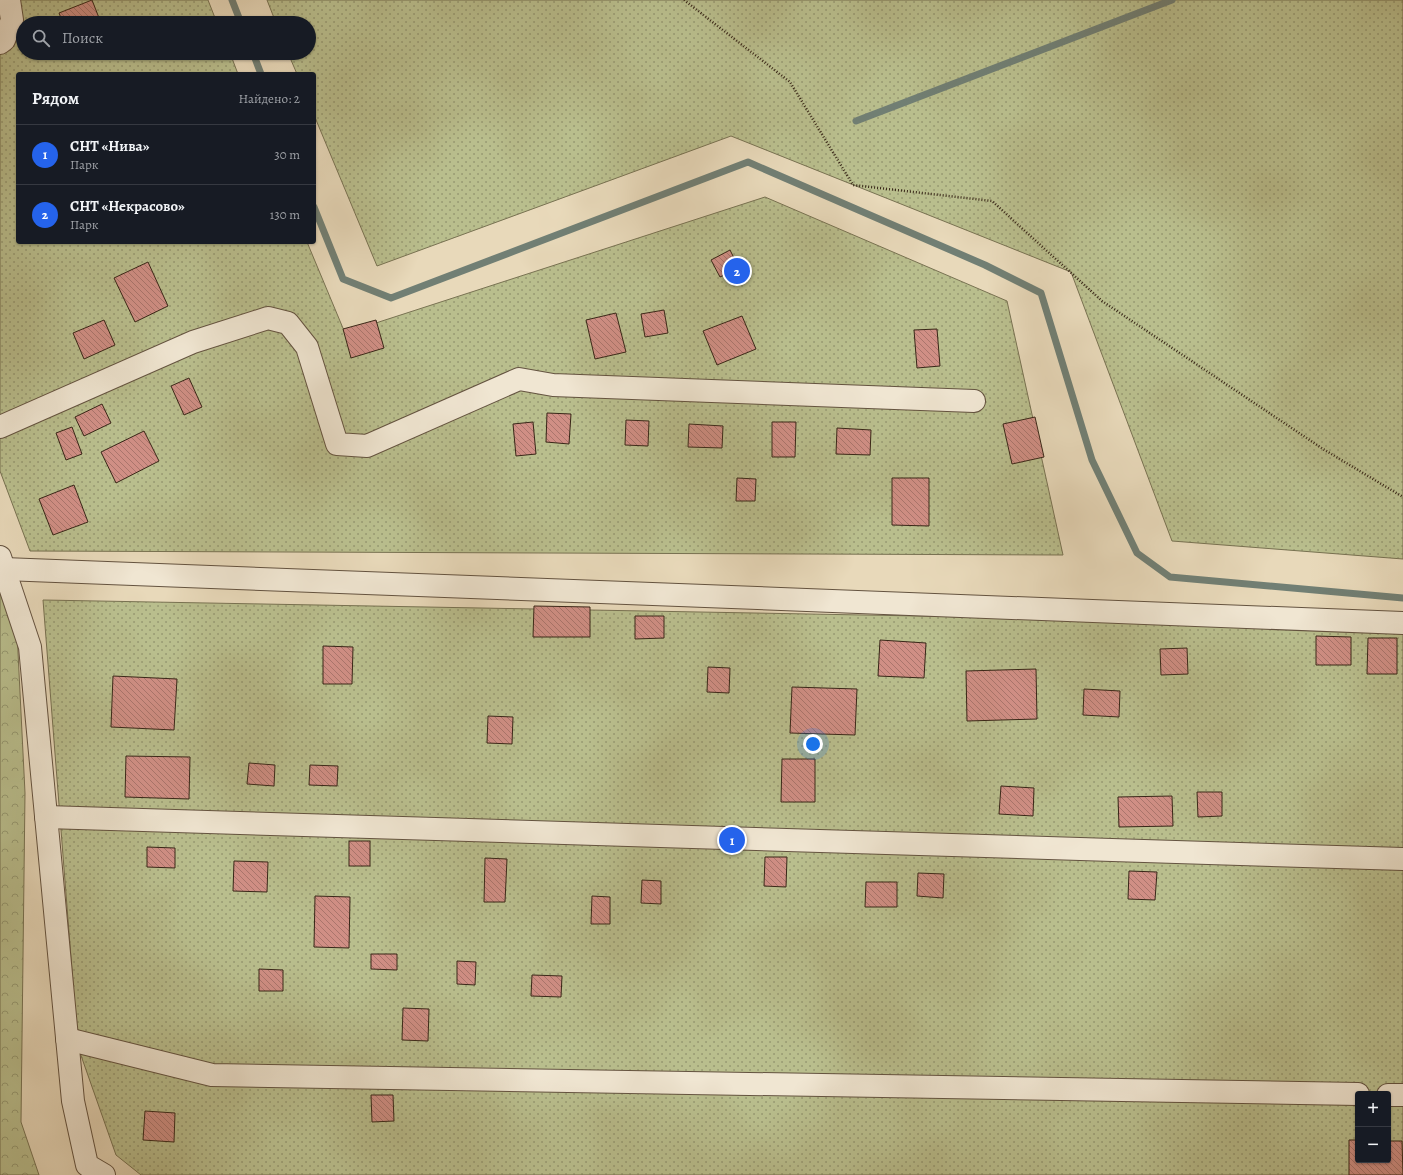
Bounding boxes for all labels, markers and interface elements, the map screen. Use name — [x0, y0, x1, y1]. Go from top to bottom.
search box — [16, 16, 316, 60]
icon: search — [30, 27, 52, 49]
text: Поиск — [62, 28, 103, 48]
text: Рядом — [32, 87, 79, 110]
text: Найдено: 2 — [239, 90, 300, 107]
text: СНТ «Нива» — [70, 136, 149, 156]
text: 1 — [43, 146, 47, 163]
text: 30 m — [274, 146, 300, 163]
text: Парк — [70, 156, 99, 173]
text: СНТ «Некрасово» — [70, 196, 185, 216]
text: 2 — [42, 206, 48, 223]
text: 130 m — [270, 206, 300, 223]
text: Парк — [70, 216, 99, 233]
pin: 2 — [724, 256, 750, 286]
your location — [803, 734, 823, 754]
pin: 1 — [719, 825, 745, 855]
map controls — [1355, 1091, 1391, 1163]
button: + — [1355, 1091, 1391, 1127]
button: − — [1355, 1127, 1391, 1163]

